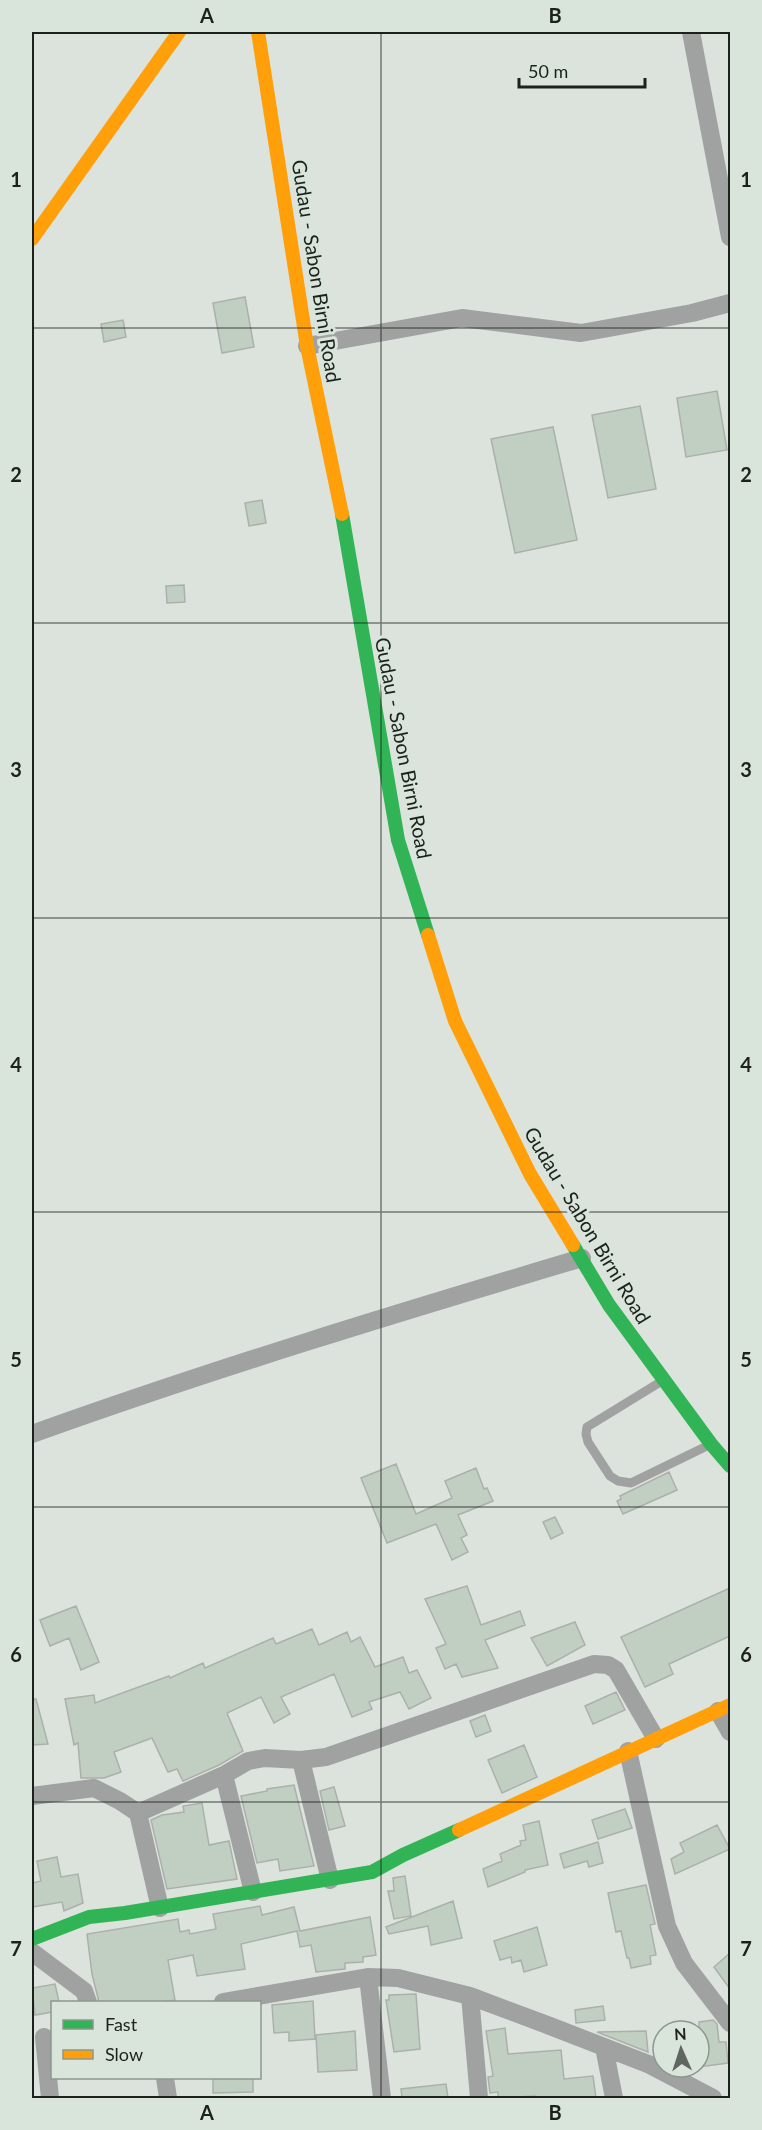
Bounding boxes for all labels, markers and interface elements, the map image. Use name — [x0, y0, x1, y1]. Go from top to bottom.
text: A — [199, 3, 214, 27]
text: B — [548, 3, 562, 27]
scale bar — [519, 51, 645, 89]
text: 50 m — [528, 60, 568, 82]
street label: Gudau - Sabon Birni Road — [288, 158, 346, 384]
text: 1 — [10, 167, 22, 191]
text: 1 — [740, 167, 752, 191]
text: 2 — [10, 462, 22, 486]
text: 2 — [740, 462, 752, 486]
street label: Gudau - Sabon Birni Road — [371, 635, 437, 861]
text: 3 — [10, 757, 22, 781]
text: 3 — [740, 757, 752, 781]
text: 4 — [10, 1052, 22, 1076]
text: 4 — [740, 1052, 752, 1076]
street label: Gudau - Sabon Birni Road — [520, 1122, 656, 1328]
text: 5 — [10, 1347, 22, 1371]
text: 5 — [740, 1347, 752, 1371]
text: 6 — [10, 1642, 22, 1666]
text: 6 — [740, 1642, 752, 1666]
text: 7 — [10, 1936, 22, 1960]
text: 7 — [740, 1936, 752, 1960]
legend — [51, 2001, 261, 2079]
text: Fast — [105, 2013, 138, 2035]
north arrow — [651, 2019, 711, 2079]
text: N — [674, 2024, 687, 2043]
text: Slow — [105, 2043, 143, 2065]
text: A — [199, 2100, 214, 2124]
text: B — [548, 2100, 562, 2124]

